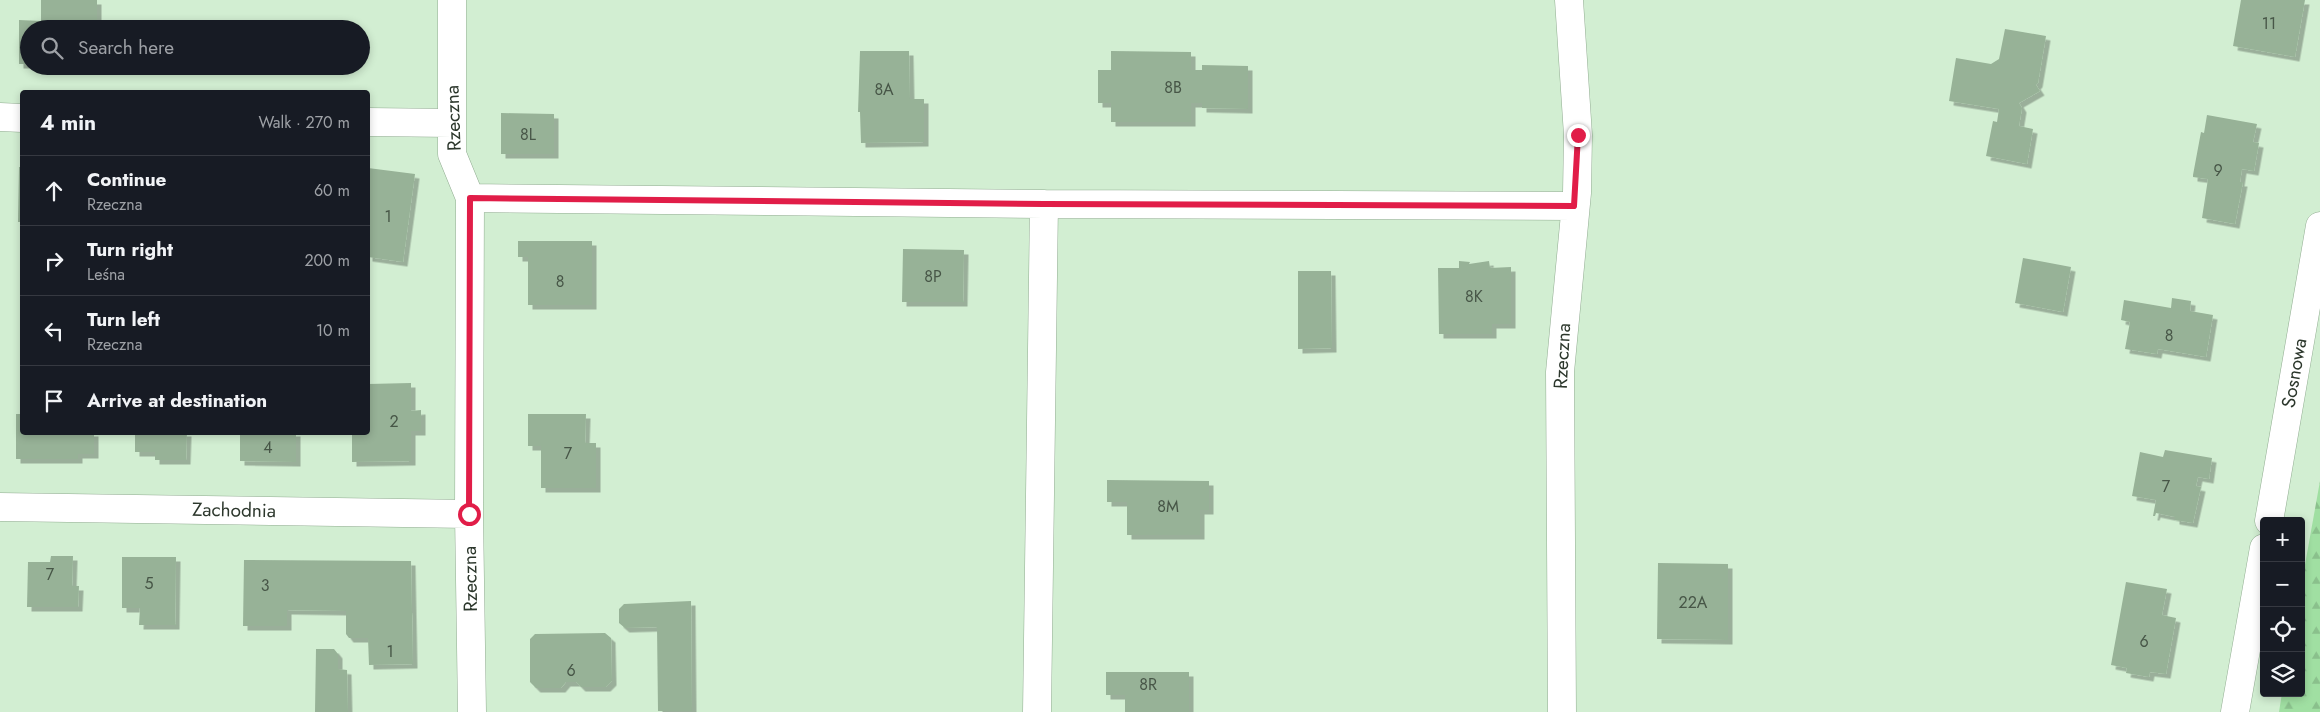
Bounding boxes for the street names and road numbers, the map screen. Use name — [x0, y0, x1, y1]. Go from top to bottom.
street label: Rzeczna — [438, 85, 468, 151]
street label: Rzeczna — [1547, 322, 1577, 390]
street label: Sosnowa — [2275, 336, 2313, 410]
street label: Zachodnia — [192, 496, 276, 524]
street label: Rzeczna — [456, 546, 484, 612]

